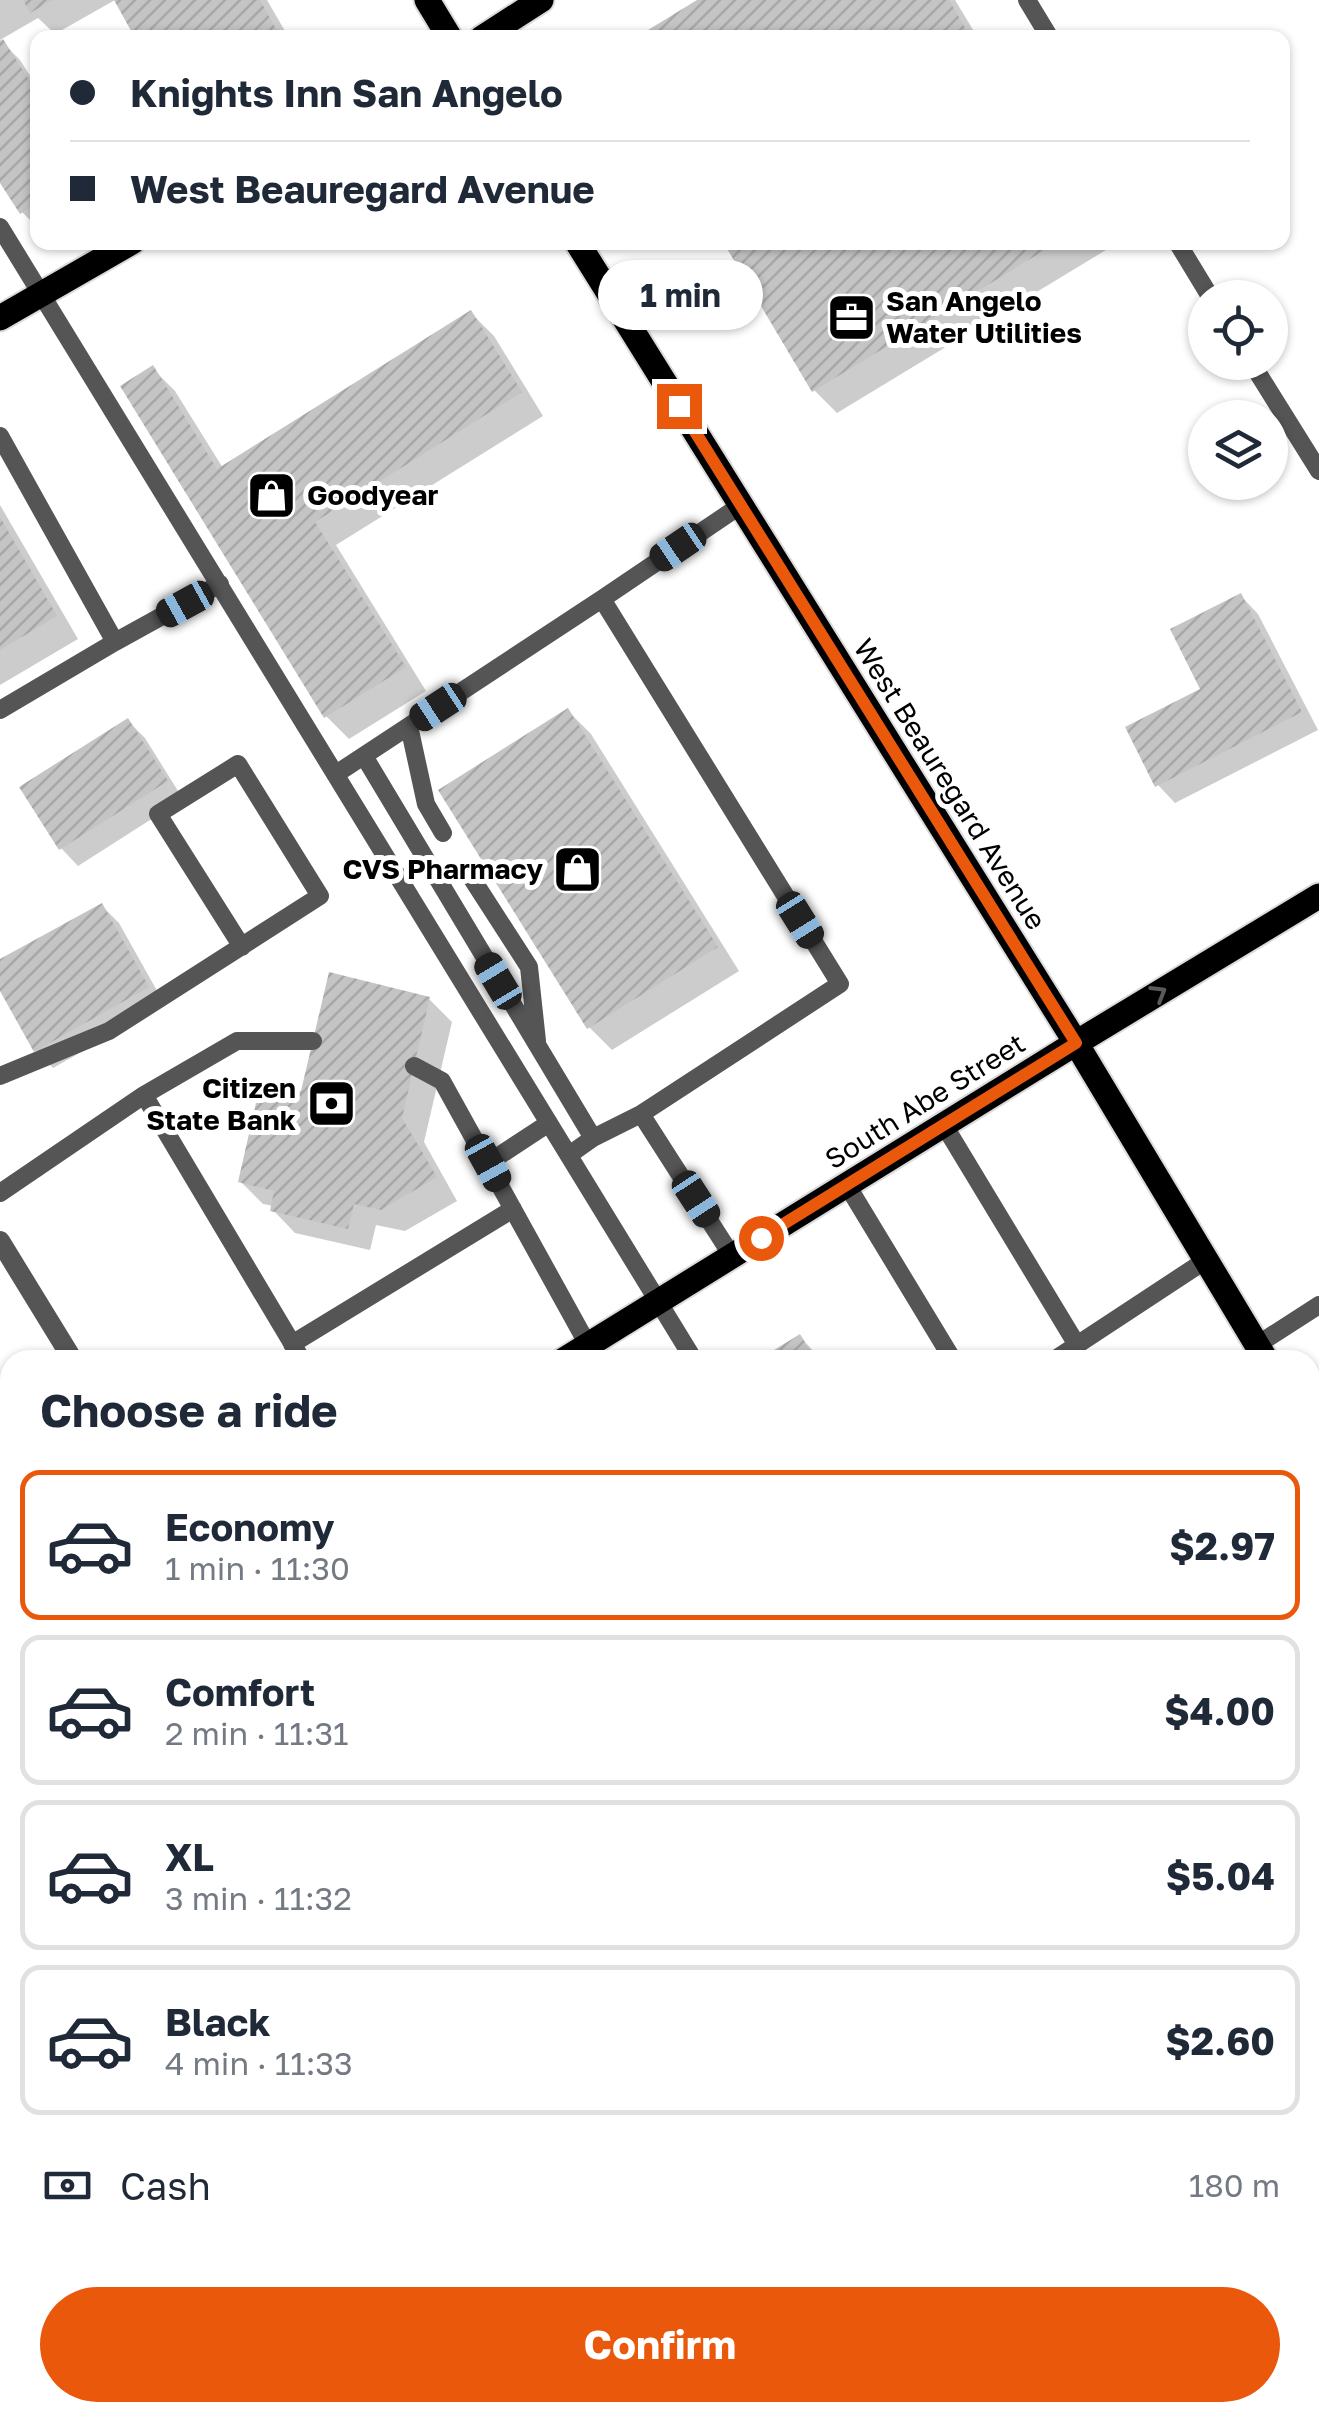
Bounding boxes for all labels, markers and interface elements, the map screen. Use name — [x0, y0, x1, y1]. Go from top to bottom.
text: Knights Inn San Angelo — [130, 70, 563, 115]
text: West Beauregard Avenue — [130, 166, 595, 211]
callout: 1 min — [596, 261, 762, 331]
text: 1 min — [640, 276, 721, 314]
map controls — [1188, 280, 1288, 500]
button: locate — [1188, 280, 1288, 380]
place label: San Angelo Water Utilities — [886, 284, 1082, 349]
office icon: San Angelo Water Utilities — [825, 291, 877, 343]
route end — [657, 384, 702, 429]
button: layers — [1188, 400, 1288, 500]
shop icon: Goodyear — [246, 469, 298, 521]
place label: Goodyear — [307, 478, 438, 511]
car — [645, 518, 711, 576]
car — [151, 576, 219, 632]
street label: West Beauregard Avenue — [847, 632, 1054, 935]
car — [405, 678, 471, 736]
shop icon: CVS Pharmacy — [552, 843, 604, 895]
place label: CVS Pharmacy — [342, 852, 543, 885]
car — [771, 887, 829, 953]
car — [470, 948, 526, 1014]
one-way arrow — [1148, 986, 1166, 1005]
street label: South Abe Street — [819, 1026, 1031, 1175]
place label: Citizen State Bank — [146, 1071, 296, 1136]
bank icon: Citizen State Bank — [305, 1078, 357, 1130]
car — [460, 1129, 516, 1197]
car — [667, 1166, 725, 1232]
route start — [739, 1216, 784, 1261]
text: Choose a ride — [40, 1383, 338, 1437]
icon: car — [45, 1500, 135, 1590]
text: Economy — [165, 1504, 334, 1549]
text: $2.97 — [1169, 1523, 1275, 1568]
text: 1 min · 11:30 — [165, 1549, 350, 1587]
icon: car — [45, 1665, 135, 1755]
text: Comfort — [165, 1669, 315, 1714]
text: $4.00 — [1164, 1688, 1275, 1733]
text: 2 min · 11:31 — [165, 1714, 349, 1752]
icon: car — [45, 1830, 135, 1920]
text: XL — [165, 1834, 214, 1879]
text: $5.04 — [1166, 1853, 1275, 1898]
text: 3 min · 11:32 — [165, 1879, 352, 1917]
icon: car — [45, 1995, 135, 2085]
text: Black — [165, 1999, 270, 2044]
text: $2.60 — [1165, 2018, 1275, 2063]
text: 4 min · 11:33 — [165, 2044, 353, 2082]
icon: cash — [40, 2158, 95, 2213]
text: Cash — [120, 2163, 211, 2208]
text: 180 m — [1189, 2166, 1280, 2204]
button: Confirm — [40, 2287, 1280, 2402]

